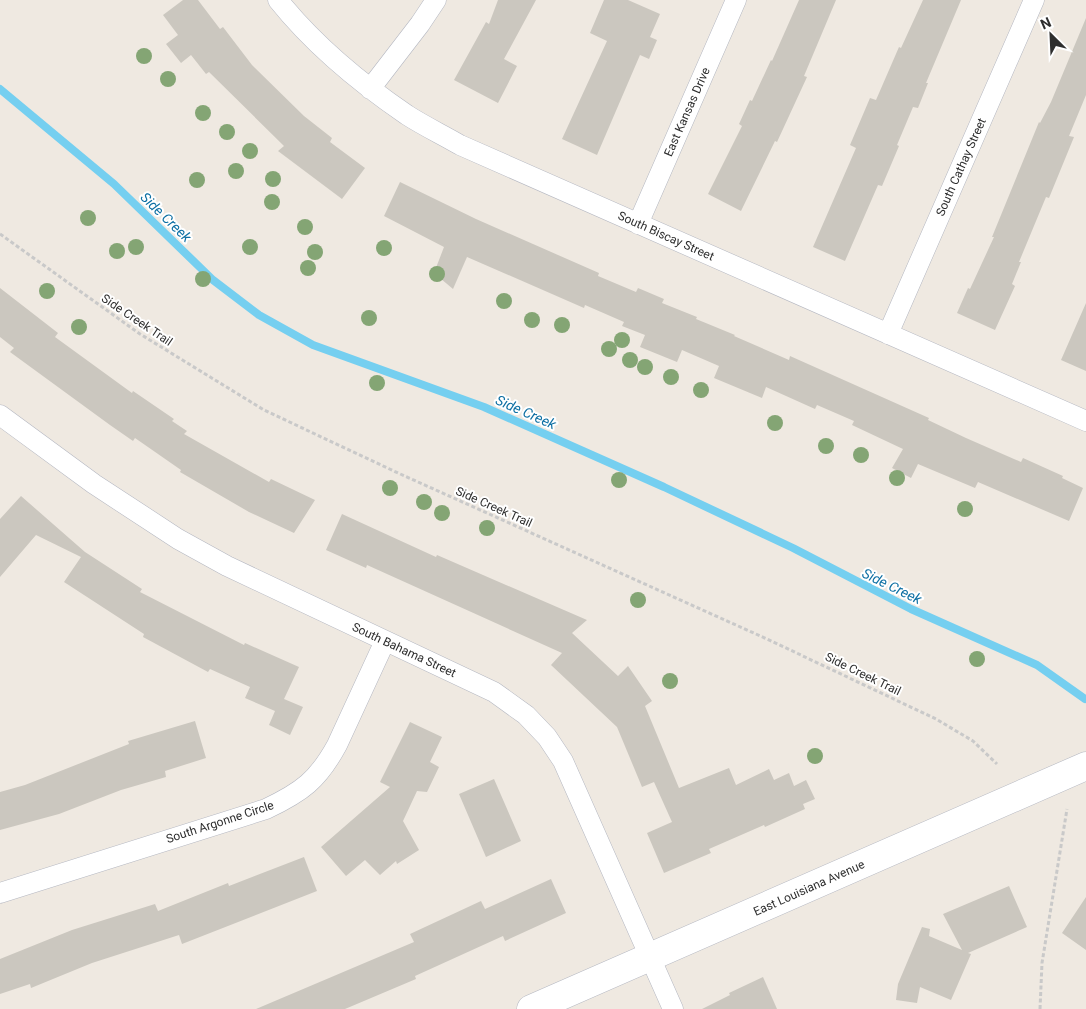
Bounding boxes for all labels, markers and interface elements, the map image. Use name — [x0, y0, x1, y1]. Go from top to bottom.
north arrow — [1026, 10, 1076, 60]
text: N — [1038, 14, 1053, 32]
street label: East Kansas Drive — [661, 65, 713, 159]
street label: South Cathay Street — [933, 116, 989, 218]
water label: Side Creek — [137, 189, 195, 246]
street label: South Biscay Street — [616, 209, 716, 264]
street label: Side Creek Trail — [99, 291, 175, 349]
water label: Side Creek — [493, 392, 560, 433]
street label: Side Creek Trail — [454, 484, 534, 530]
water label: Side Creek — [860, 565, 925, 608]
street label: South Bahama Street — [350, 620, 458, 680]
street label: Side Creek Trail — [823, 650, 903, 698]
street label: South Argonne Circle — [164, 798, 276, 846]
street label: East Louisiana Avenue — [751, 857, 867, 919]

